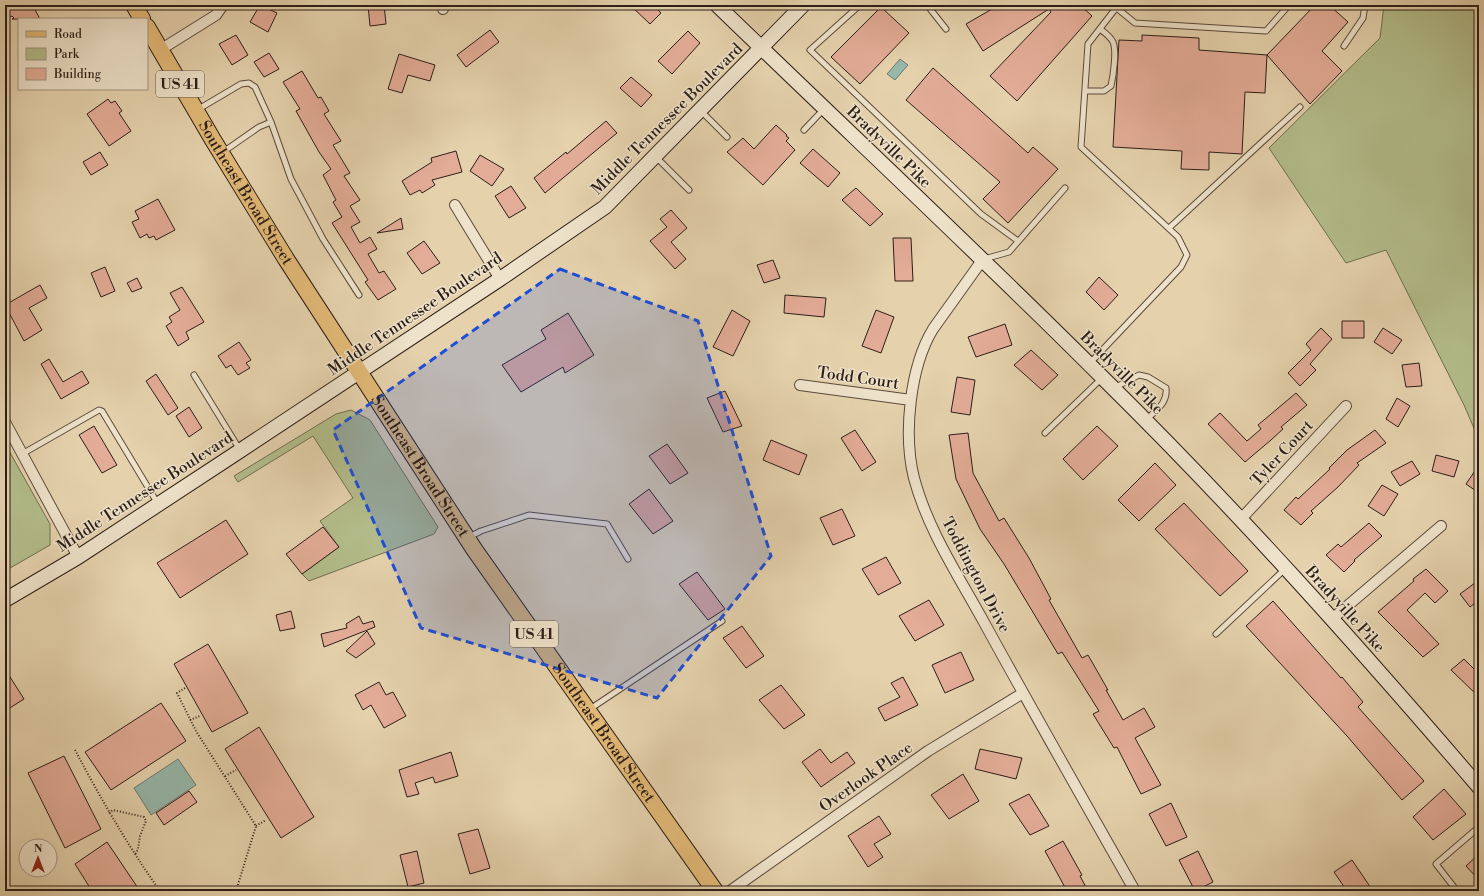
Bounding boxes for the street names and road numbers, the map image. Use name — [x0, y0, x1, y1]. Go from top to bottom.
street label: Middle Tennessee Boulevard — [587, 39, 747, 199]
road number: US 41 — [156, 71, 204, 97]
street label: Bradyville Pike — [842, 101, 935, 192]
street label: Southeast Broad Street — [194, 117, 298, 269]
street label: Middle Tennessee Boulevard — [324, 248, 506, 380]
street label: Bradyville Pike — [1075, 326, 1168, 419]
street label: Todd Court — [816, 362, 901, 394]
street label: Southeast Broad Street — [367, 391, 474, 541]
street label: Tyler Court — [1246, 416, 1318, 490]
street label: Middle Tennessee Boulevard — [53, 427, 237, 557]
street label: Toddington Drive — [937, 514, 1015, 636]
street label: Bradyville Pike — [1300, 561, 1389, 657]
road number: US 41 — [510, 621, 558, 647]
street label: Southeast Broad Street — [548, 659, 660, 807]
street label: Overlook Place — [816, 737, 916, 817]

